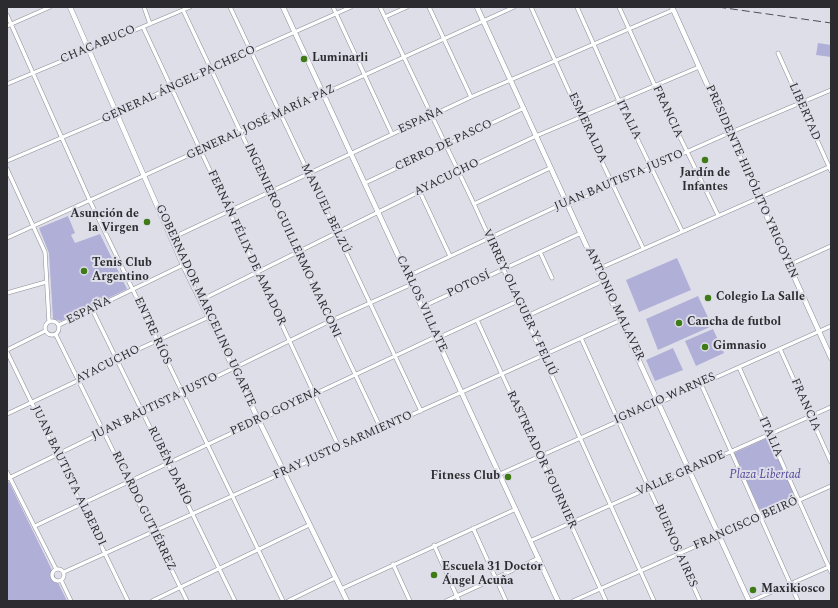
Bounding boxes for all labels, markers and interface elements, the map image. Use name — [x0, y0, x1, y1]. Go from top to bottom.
street label: CHACABUCO — [58, 23, 138, 67]
street label: GENERAL ÁNGEL PACHECO — [100, 43, 258, 127]
place label: Luminarli — [312, 52, 368, 66]
marker: Luminarli — [299, 54, 309, 64]
street label: LIBERTAD — [785, 81, 823, 143]
street label: GENERAL JOSÉ MARÍA PAZ — [185, 82, 337, 164]
street label: FRANCIA — [649, 83, 685, 141]
street label: PRESIDENTE HIPÓLITO YRIGOYEN — [702, 83, 800, 281]
street label: ESMERALDA — [564, 91, 610, 165]
street label: ITALIA — [612, 98, 644, 142]
street label: ESPAÑA — [396, 104, 446, 138]
street label: CERRO DE PASCO — [393, 117, 495, 175]
street label: INGENIERO GUILLERMO MARCONI — [240, 141, 344, 341]
street label: JUAN BAUTISTA JUSTO — [552, 147, 686, 215]
marker: Jardín de Infantes — [700, 155, 710, 165]
street label: AYACUCHO — [412, 156, 482, 200]
street label: MANUEL BELZÚ — [297, 162, 353, 256]
place label: Jardín de Infantes — [680, 167, 730, 195]
street label: FERNÁN FÉLIX DE AMADOR — [204, 168, 288, 328]
street label: GOBERNADOR MARCELINO UGARTE — [152, 203, 258, 409]
place label: Asunción de la Virgen — [70, 208, 139, 236]
marker: Asunción de la Virgen — [142, 217, 152, 227]
street label: VIRREY OLAGUER Y FELIÚ — [479, 227, 559, 379]
street label: ANTONIO MALAVER — [581, 245, 647, 363]
street label: CARLOS VILLATE — [392, 253, 450, 355]
place label: Tenis Club Argentino — [92, 257, 152, 285]
marker: Tenis Club Argentino — [79, 266, 89, 276]
street label: POTOSÍ — [445, 269, 493, 301]
place label: Colegio La Salle — [716, 291, 805, 305]
marker: Colegio La Salle — [703, 293, 713, 303]
street label: ESPAÑA — [64, 294, 114, 328]
street label: ENTRE RÍOS — [130, 295, 174, 367]
place label: Cancha de futbol — [687, 316, 781, 330]
marker: Cancha de futbol — [674, 318, 684, 328]
place label: Gimnasio — [713, 340, 766, 354]
marker: Gimnasio — [700, 342, 710, 352]
street label: AYACUCHO — [73, 343, 143, 387]
street label: JUAN BAUTISTA JUSTO — [89, 370, 221, 444]
street label: IGNACIO WARNES — [612, 370, 718, 428]
street label: FRANCIA — [787, 376, 823, 434]
street label: PEDRO GOYENA — [228, 385, 324, 439]
street label: RASTREADOR FOURNIER — [503, 389, 579, 531]
street label: JUAN BAUTISTA ALBERDI — [28, 403, 108, 549]
street label: FRAY JUSTO SARMIENTO — [271, 409, 415, 483]
street label: ITALIA — [755, 415, 785, 459]
street label: RUBÉN DARÍO — [144, 424, 194, 508]
street label: VALLE GRANDE — [634, 448, 728, 500]
street label: RICARDO GUTIÉRREZ — [108, 449, 178, 573]
park label: Plaza Libertad — [729, 469, 801, 483]
place label: Fitness Club — [431, 470, 500, 484]
marker: Fitness Club — [503, 472, 513, 482]
street label: FRANCISCO BEIRÓ — [691, 494, 801, 554]
street label: BUENOS AIRES — [650, 502, 700, 590]
place label: Escuela 31 Doctor Ángel Acuña — [442, 561, 542, 589]
marker: Escuela 31 Doctor Ángel Acuña — [429, 570, 439, 580]
place label: Maxikiosco — [761, 583, 825, 597]
marker: Maxikiosco — [748, 585, 758, 595]

